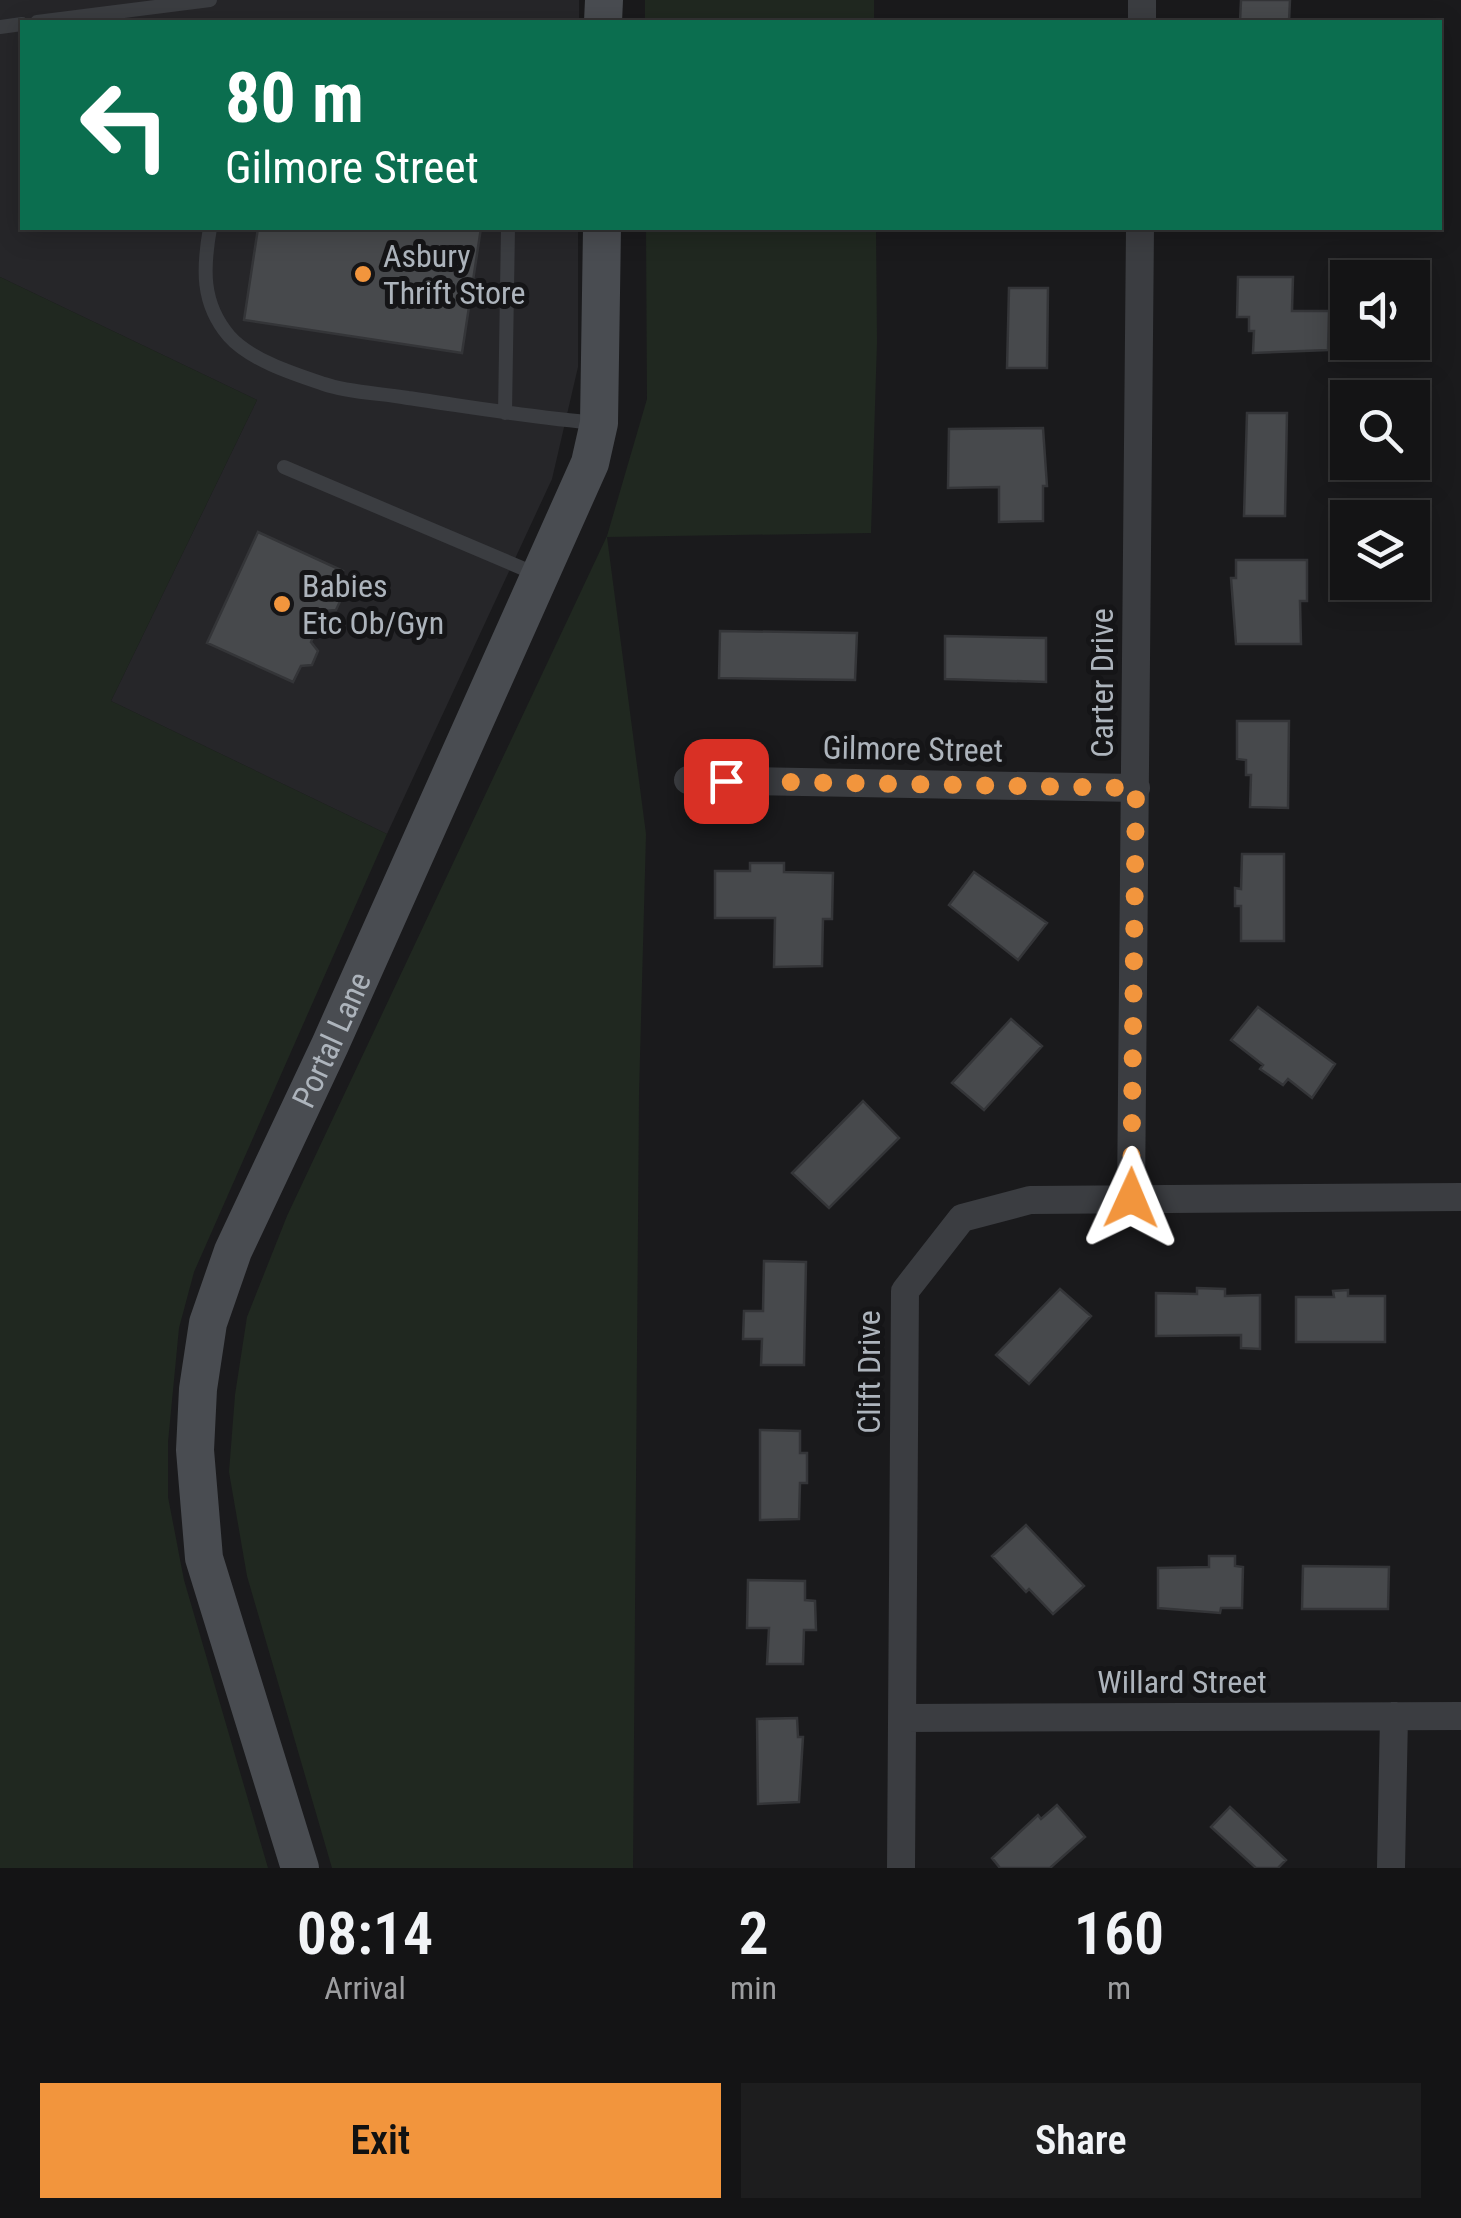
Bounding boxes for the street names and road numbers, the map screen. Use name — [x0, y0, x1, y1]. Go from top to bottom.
street label: Carter Drive — [1083, 608, 1121, 758]
street label: Gilmore Street — [822, 728, 1004, 770]
street label: Portal Lane — [284, 966, 379, 1114]
street label: Clift Drive — [850, 1310, 888, 1434]
street label: Willard Street — [1097, 1663, 1267, 1701]

